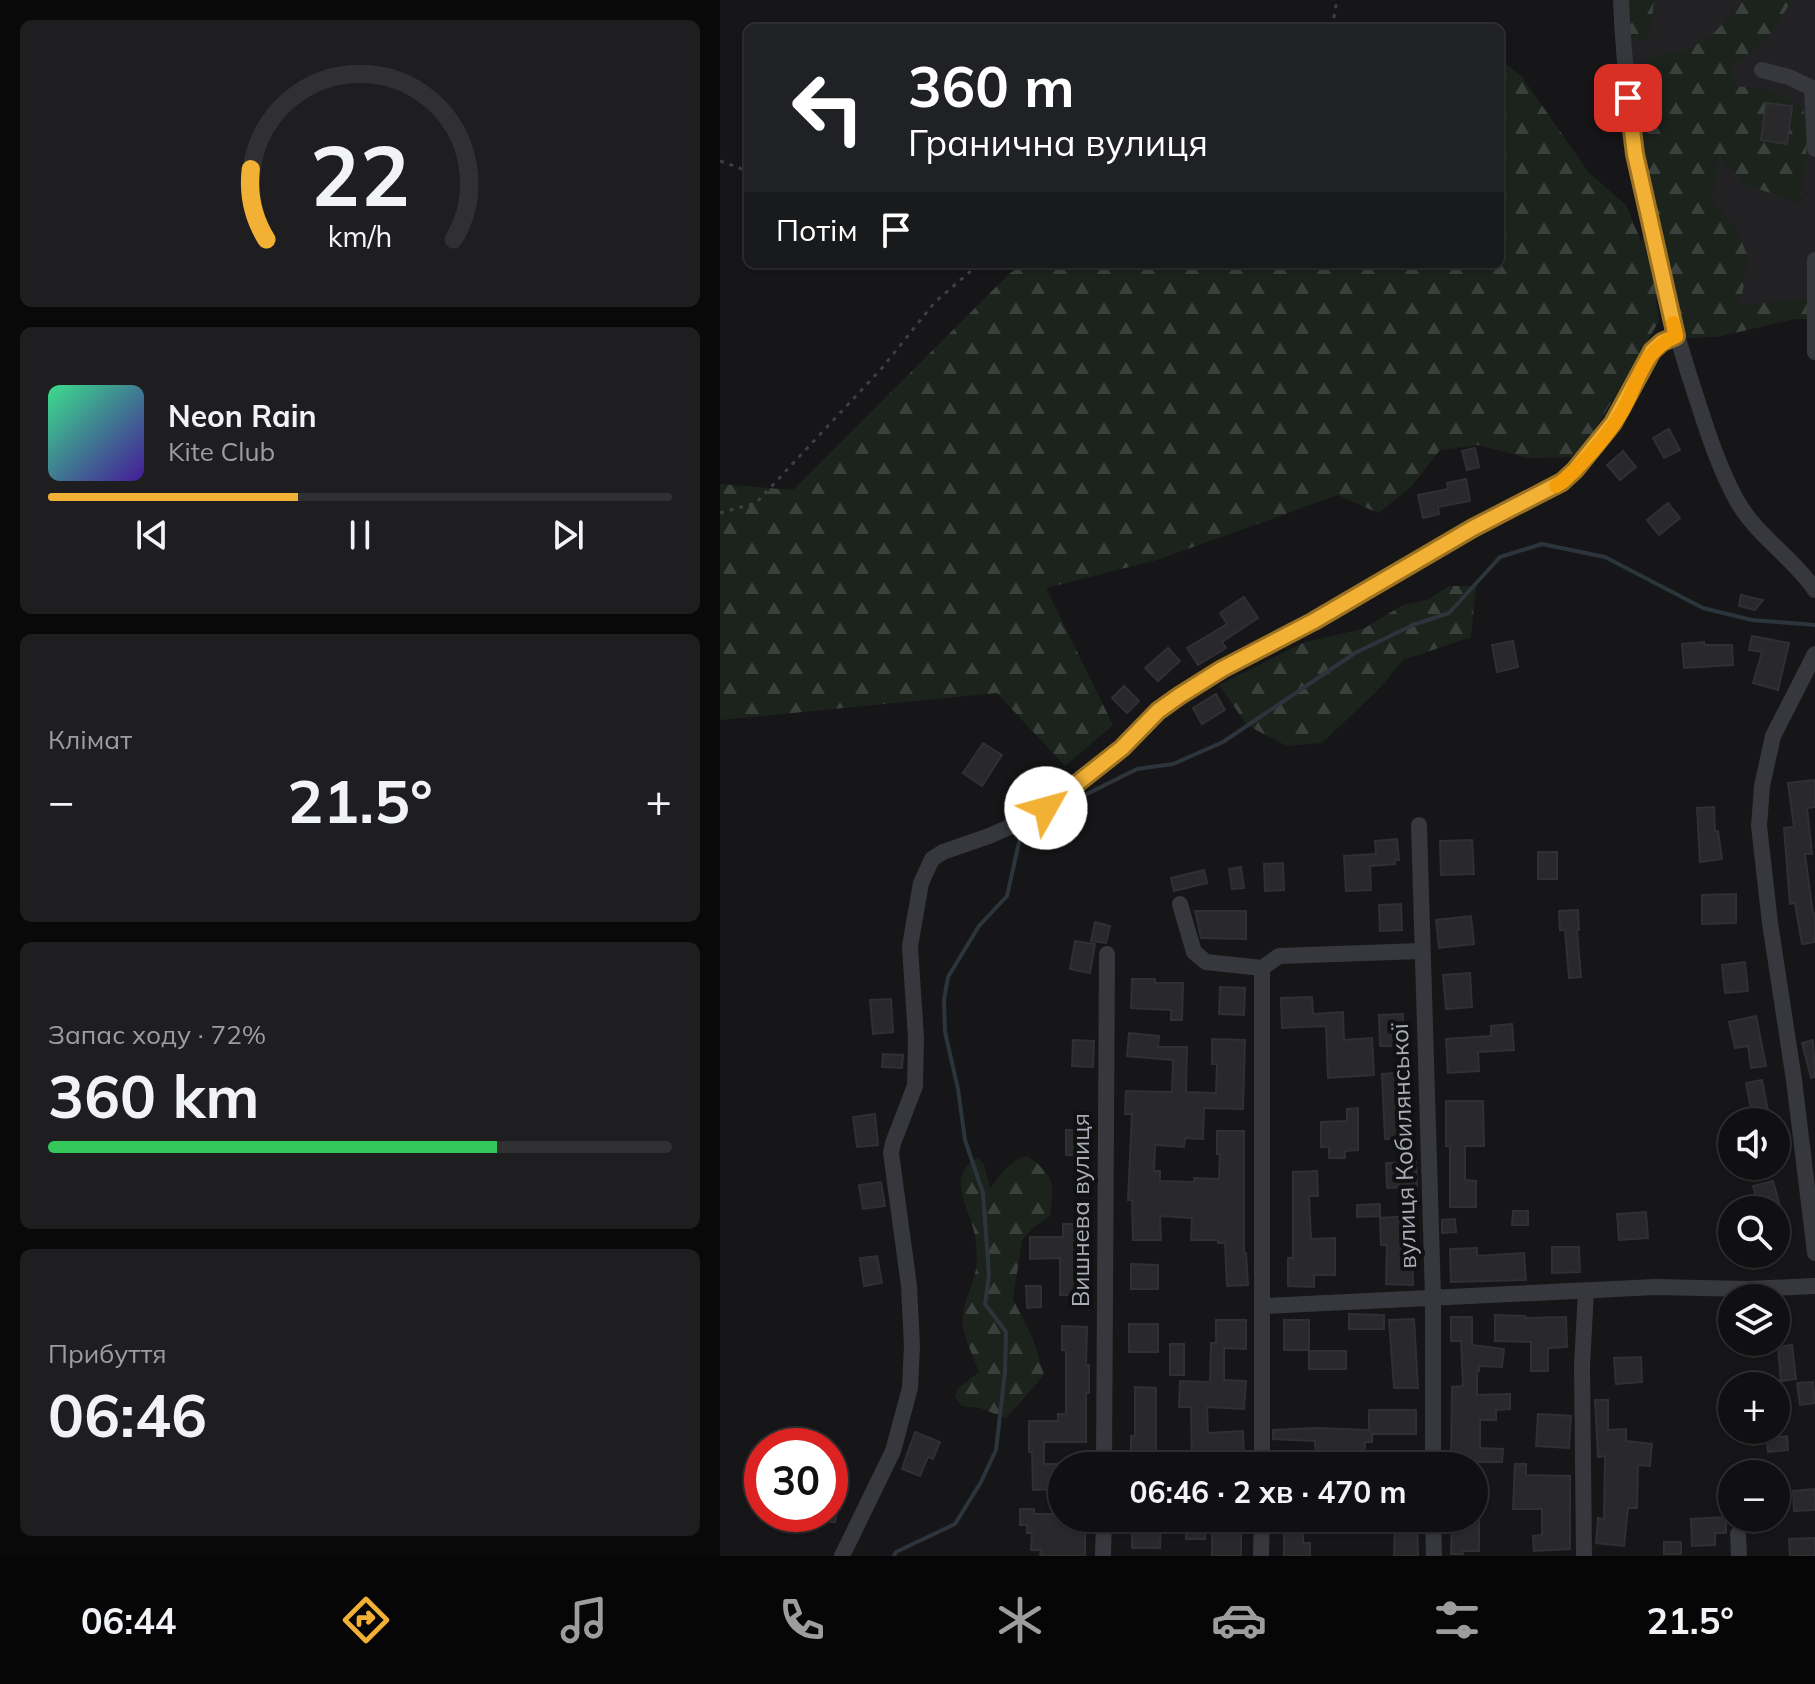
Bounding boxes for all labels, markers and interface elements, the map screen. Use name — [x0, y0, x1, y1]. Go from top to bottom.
text: 360 m — [908, 51, 1075, 121]
icon: left — [776, 56, 880, 160]
pin — [1594, 64, 1662, 132]
icon: arrive — [1606, 76, 1650, 120]
text: Гранична вулиця — [908, 120, 1208, 165]
text: 22 — [310, 121, 410, 226]
icon: arrive — [874, 208, 918, 252]
text: Потім — [776, 211, 858, 249]
text: km/h — [328, 218, 392, 254]
text: Neon Rain — [168, 397, 317, 435]
text: Kite Club — [168, 435, 275, 468]
icon: previous — [130, 513, 174, 557]
icon: pause — [338, 513, 382, 557]
icon: next — [546, 513, 590, 557]
text: Клімат — [48, 723, 132, 756]
text: 21.5° — [287, 763, 433, 838]
position arrow — [1004, 766, 1088, 850]
text: − — [48, 773, 74, 828]
text: + — [646, 773, 672, 828]
text: Запас ходу · 72% — [48, 1018, 266, 1051]
street label: вулиця Кобилянської — [1384, 1022, 1422, 1269]
text: 360 km — [48, 1058, 260, 1133]
map controls — [1718, 1108, 1790, 1532]
button: sound — [1718, 1108, 1790, 1180]
street label: Вишнева вулиця — [1065, 1113, 1095, 1307]
button: search — [1718, 1196, 1790, 1268]
button: layers — [1718, 1284, 1790, 1356]
text: Прибуття — [48, 1337, 167, 1370]
button: + — [1718, 1372, 1790, 1444]
text: 06:46 — [48, 1377, 207, 1452]
speed limit sign: 30 — [744, 1428, 848, 1532]
button: − — [1718, 1460, 1790, 1532]
text: 06:46 · 2 хв · 470 m — [1129, 1473, 1407, 1511]
icon: directions — [338, 1592, 394, 1648]
icon: music — [556, 1592, 612, 1648]
icon: phone — [774, 1592, 830, 1648]
icon: climate — [992, 1592, 1048, 1648]
icon: car — [1211, 1592, 1267, 1648]
icon: filters — [1429, 1592, 1485, 1648]
text: 06:44 — [81, 1598, 176, 1643]
text: 21.5° — [1647, 1598, 1734, 1643]

